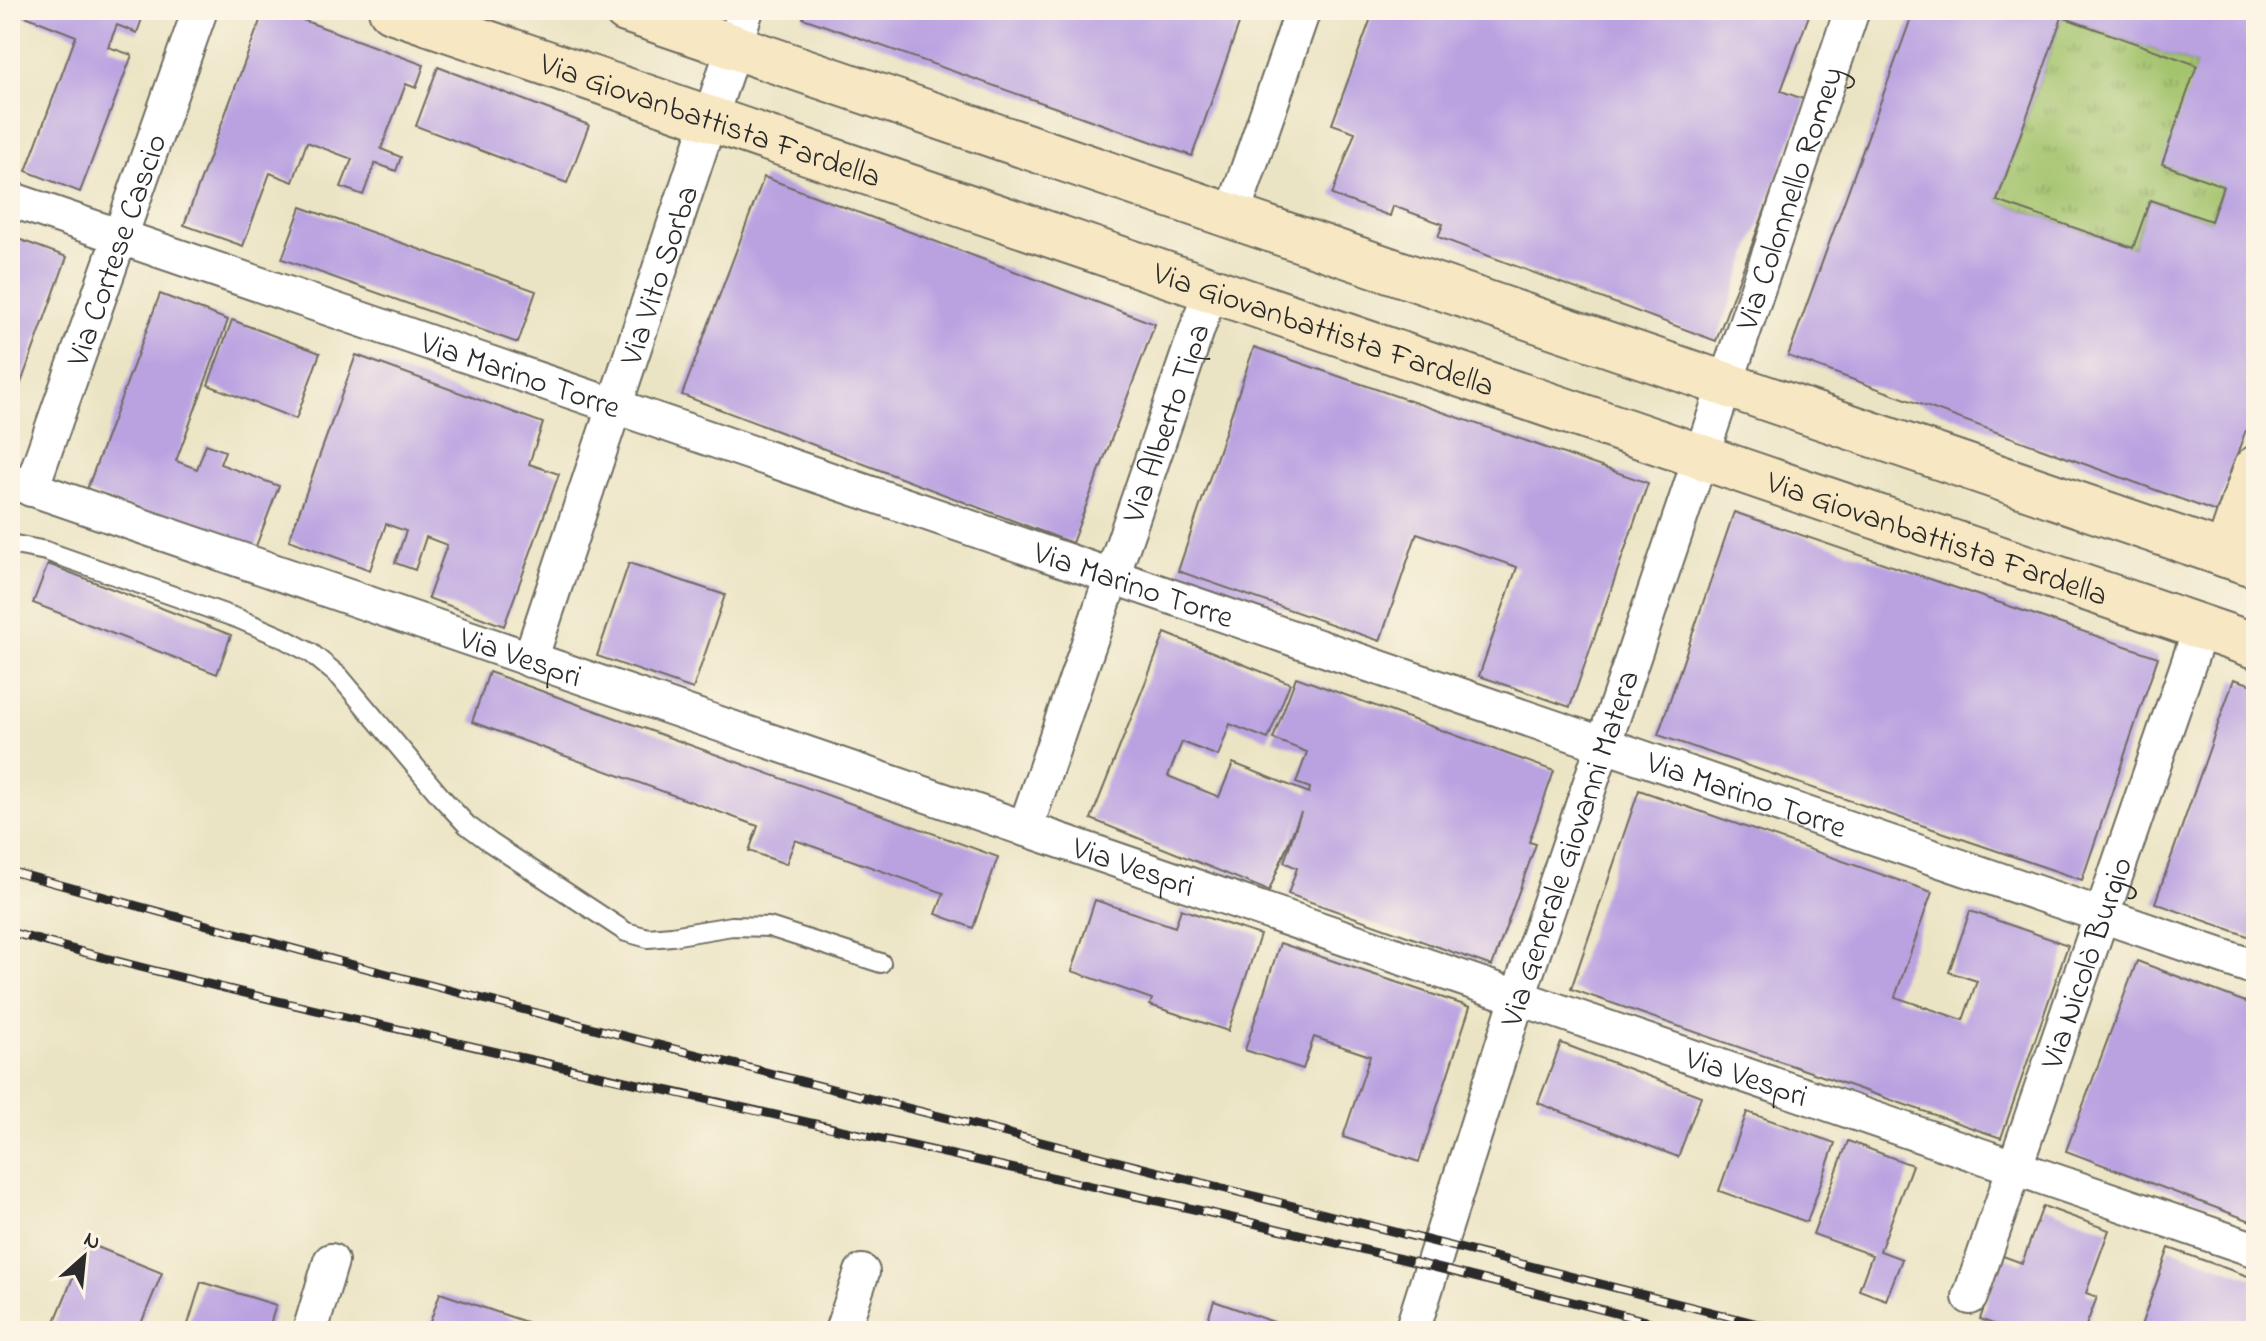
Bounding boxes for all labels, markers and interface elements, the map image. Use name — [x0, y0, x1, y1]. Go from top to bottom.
street label: Via Giovanbattista Fardella — [532, 42, 887, 202]
street label: Via Colonnello Romey — [1725, 61, 1858, 338]
street label: Via Cortese Cascio — [56, 128, 181, 374]
street label: Via Vito Sorba — [609, 180, 713, 373]
street label: Via Giovanbattista Fardella — [1145, 251, 1500, 412]
street label: Via Alberto Tipa — [1112, 317, 1224, 531]
street label: Via Marino Torre — [413, 321, 627, 433]
street label: Via Giovanbattista Fardella — [1759, 460, 2113, 621]
street label: Via Marino Torre — [1026, 531, 1240, 643]
street label: Via Vespri — [451, 616, 587, 702]
street label: Via Generale Giovanni Matera — [1490, 664, 1654, 1034]
street label: Via Marino Torre — [1639, 741, 1853, 853]
street label: Via Vespri — [1064, 826, 1200, 912]
street label: Via Nicolò Burgio — [2030, 851, 2147, 1077]
street label: Via Vespri — [1677, 1036, 1813, 1122]
north arrow — [44, 1217, 124, 1297]
text: N — [78, 1224, 106, 1259]

